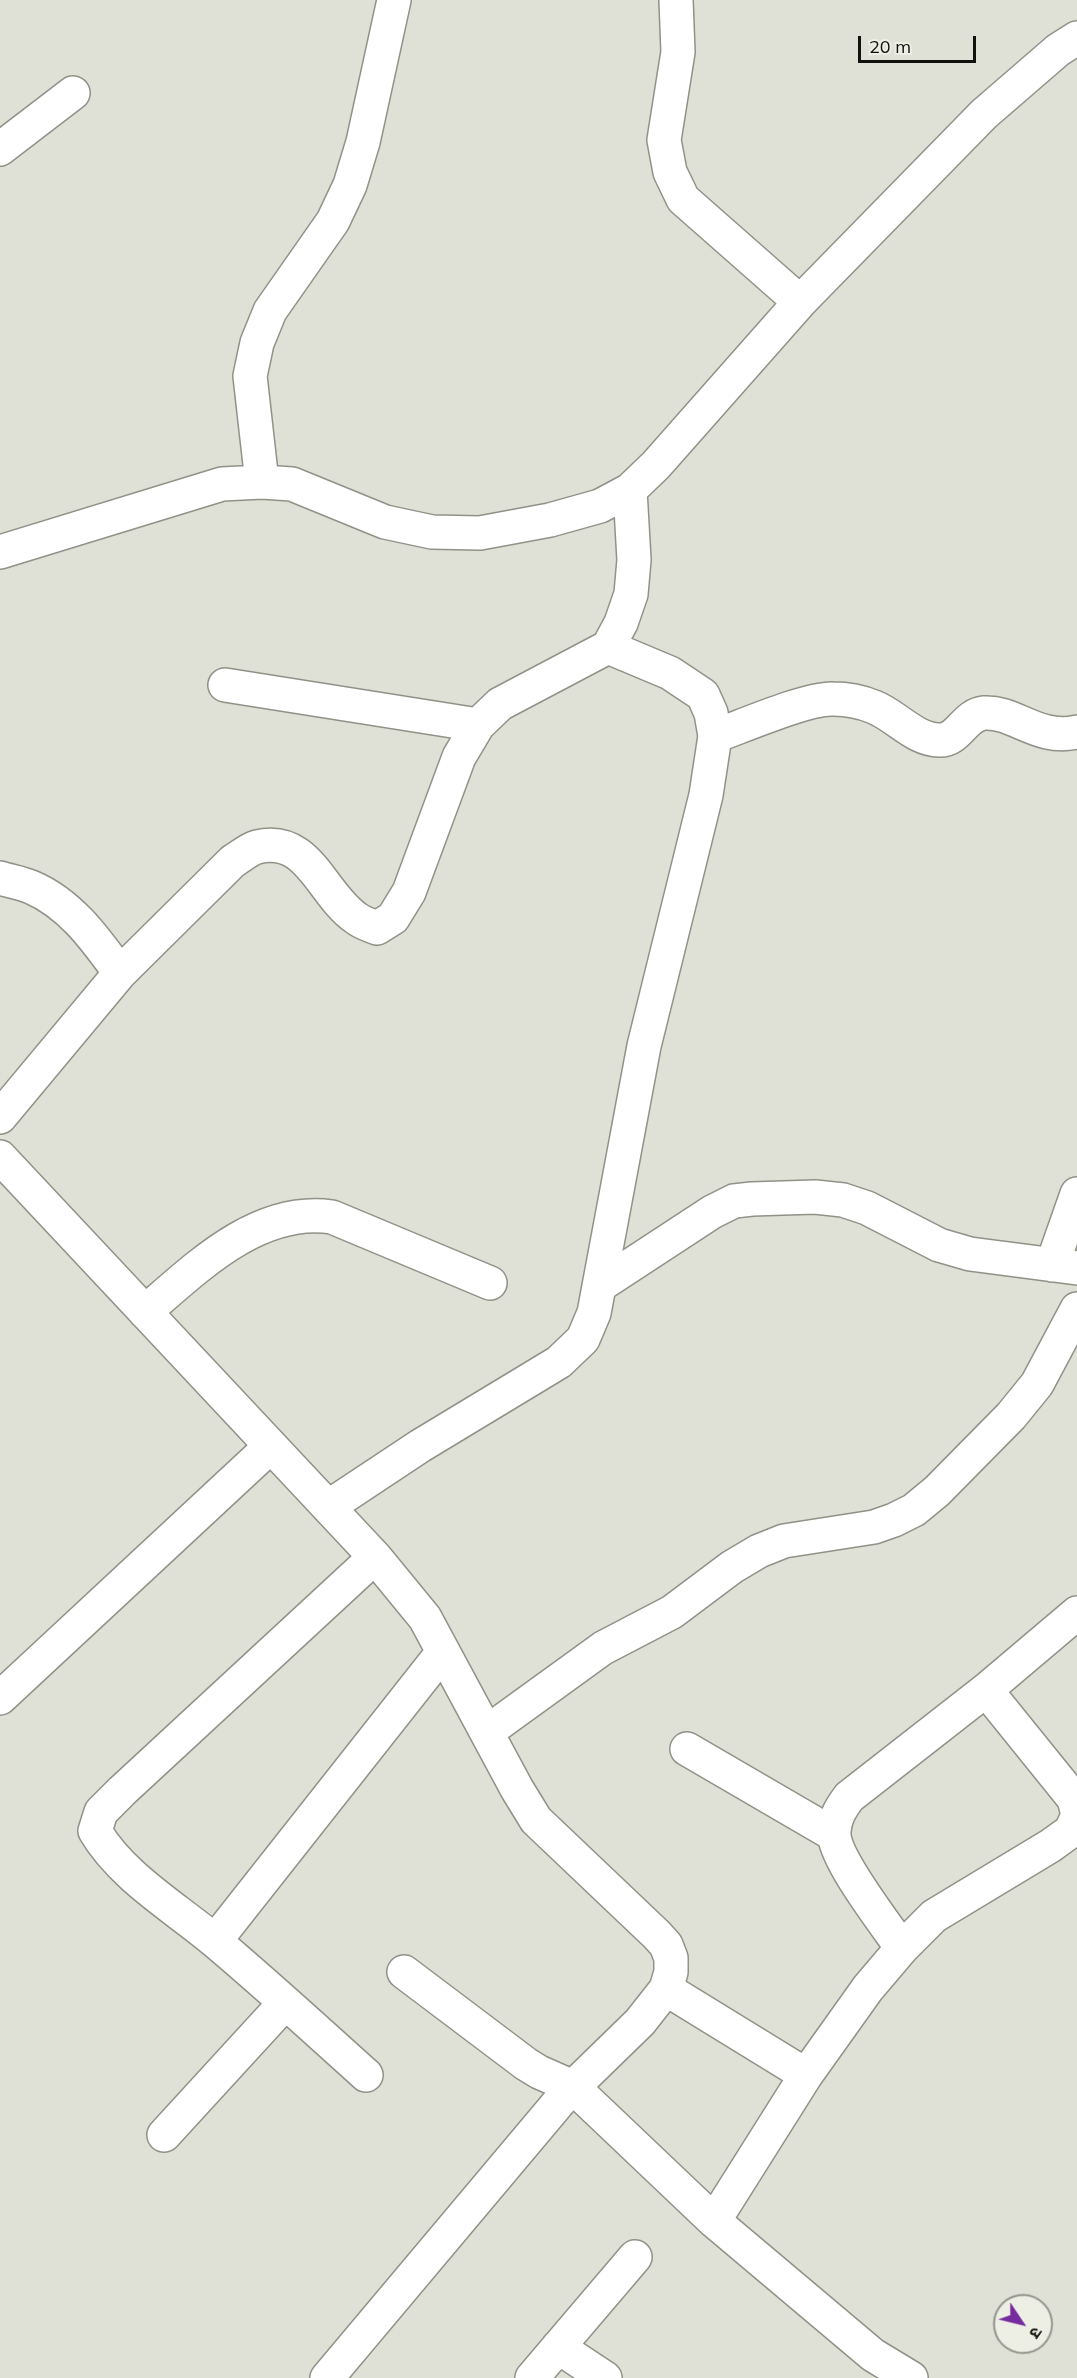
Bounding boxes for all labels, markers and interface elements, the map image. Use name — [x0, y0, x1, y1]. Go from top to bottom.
scale bar — [861, 24, 980, 62]
text: 20 m — [869, 35, 911, 58]
north arrow — [993, 2294, 1053, 2354]
text: उ — [1025, 2324, 1047, 2343]

